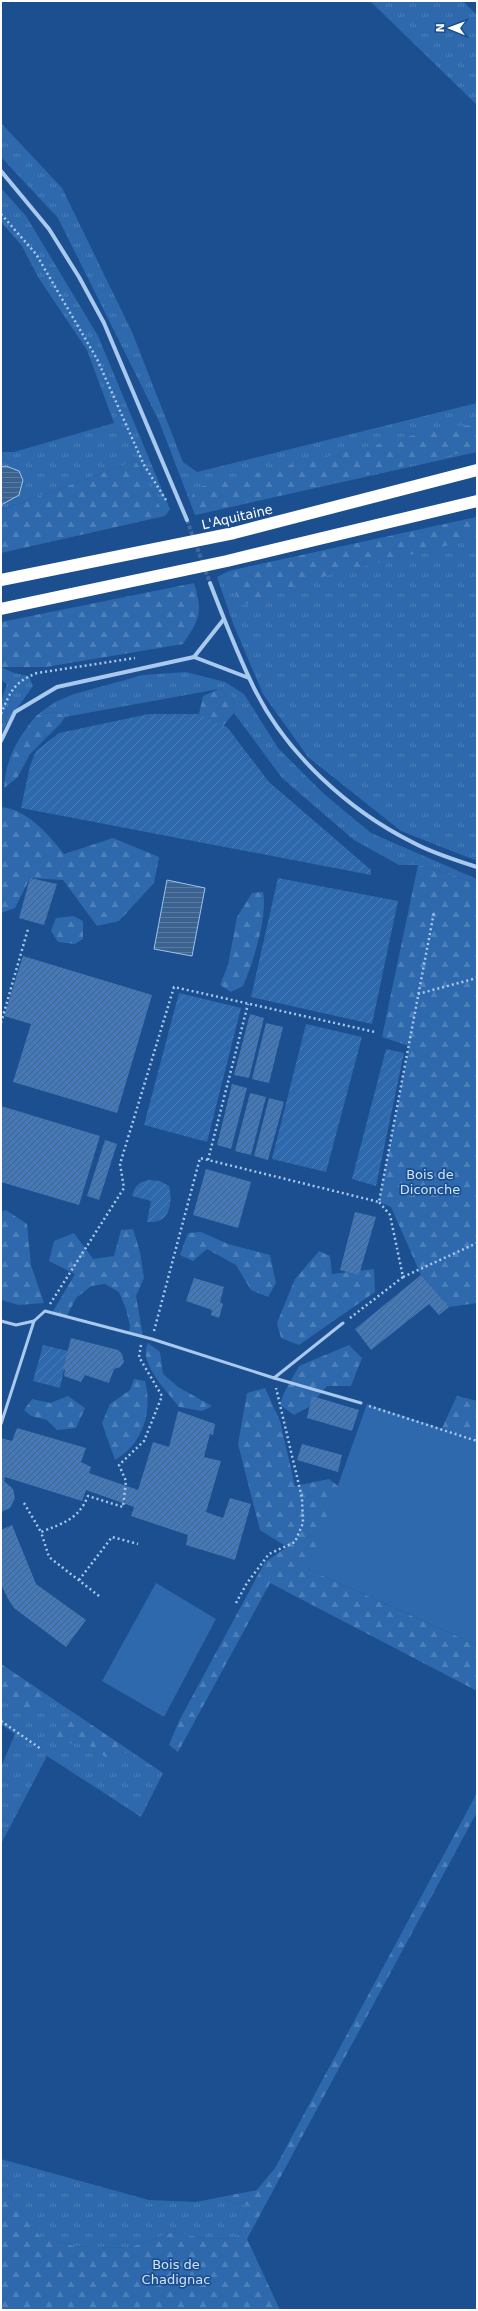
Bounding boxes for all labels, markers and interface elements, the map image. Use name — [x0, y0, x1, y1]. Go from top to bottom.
north arrow — [430, 8, 470, 48]
text: N — [434, 23, 447, 33]
street label: L'Aquitaine — [200, 502, 274, 532]
park label: Bois de Diconche — [400, 1167, 460, 1197]
park label: Bois de Chadignac — [142, 2257, 210, 2287]

